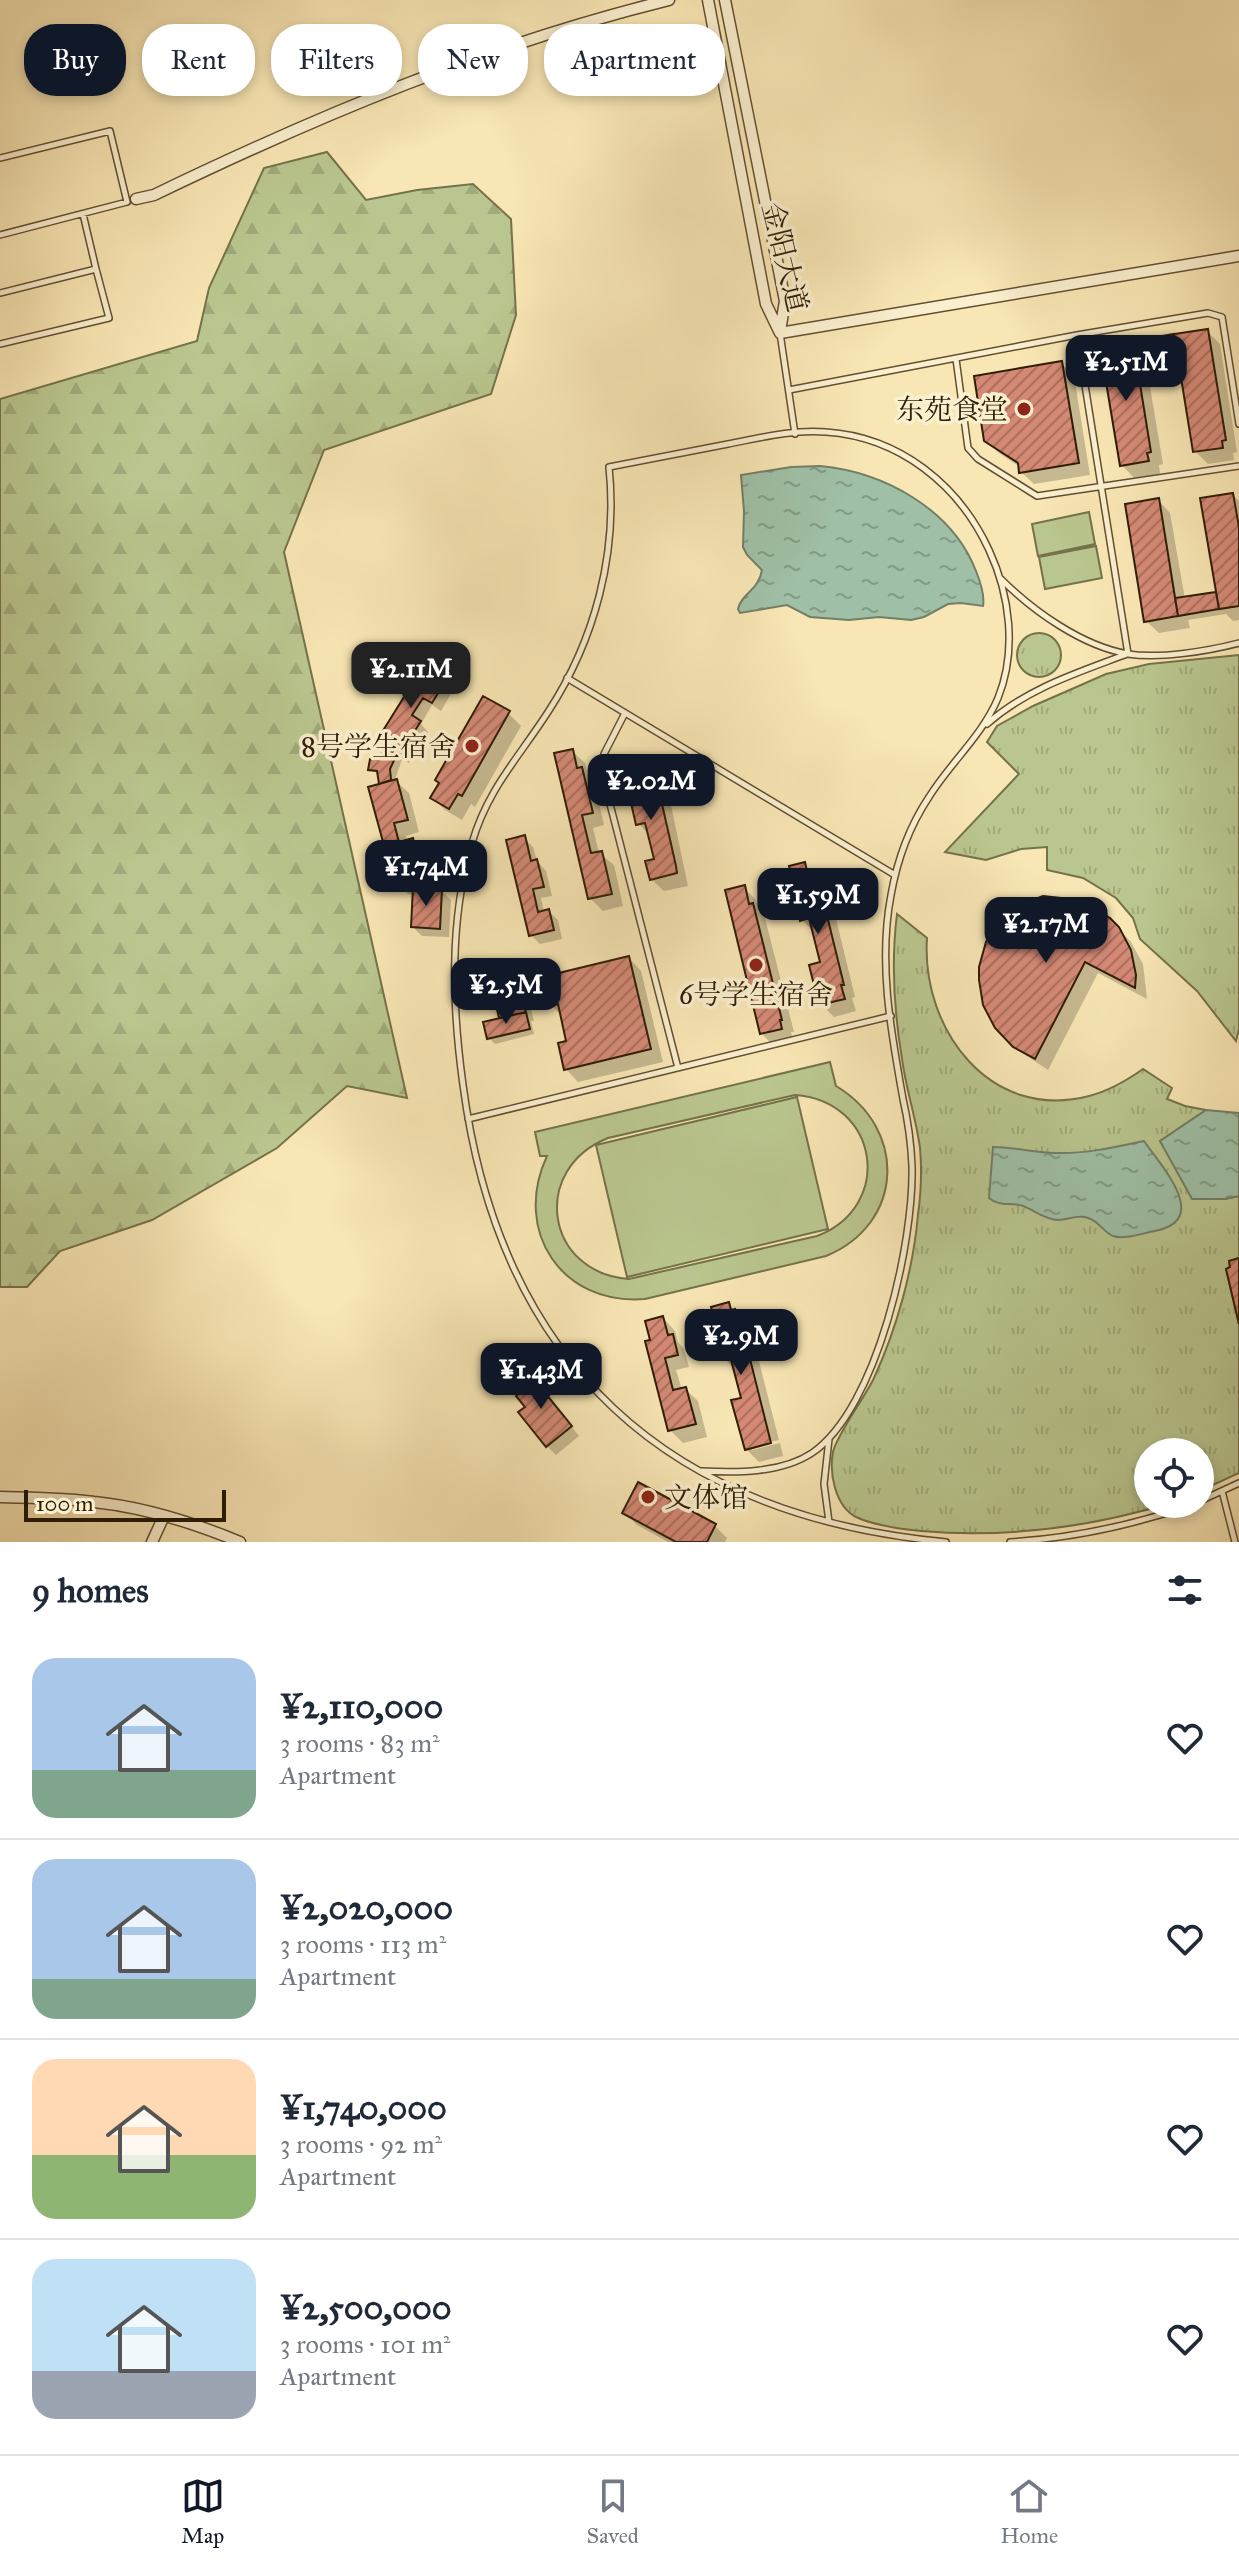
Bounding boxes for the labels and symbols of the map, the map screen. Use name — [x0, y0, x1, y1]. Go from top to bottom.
street label: 金阳大道 — [754, 198, 816, 316]
pin: ¥2.51M — [1061, 335, 1191, 403]
place label: 东苑食堂 — [896, 392, 1008, 427]
marker: 东苑食堂 — [1015, 400, 1033, 418]
pin: ¥2.11M — [346, 642, 476, 710]
place label: 8号学生宿舍 — [301, 729, 456, 764]
marker: 8号学生宿舍 — [463, 737, 481, 755]
pin: ¥2.02M — [586, 754, 716, 822]
pin: ¥1.74M — [361, 840, 491, 908]
pin: ¥1.59M — [753, 868, 883, 936]
pin: ¥2.17M — [981, 897, 1111, 965]
marker: 6号学生宿舍 — [747, 956, 765, 974]
pin: ¥2.5M — [450, 958, 562, 1026]
place label: 6号学生宿舍 — [679, 977, 833, 1012]
pin: ¥2.9M — [685, 1309, 797, 1377]
pin: ¥1.43M — [476, 1343, 606, 1411]
place label: 文体馆 — [664, 1480, 748, 1515]
scale bar — [24, 1486, 226, 1522]
marker: 文体馆 — [639, 1488, 657, 1506]

